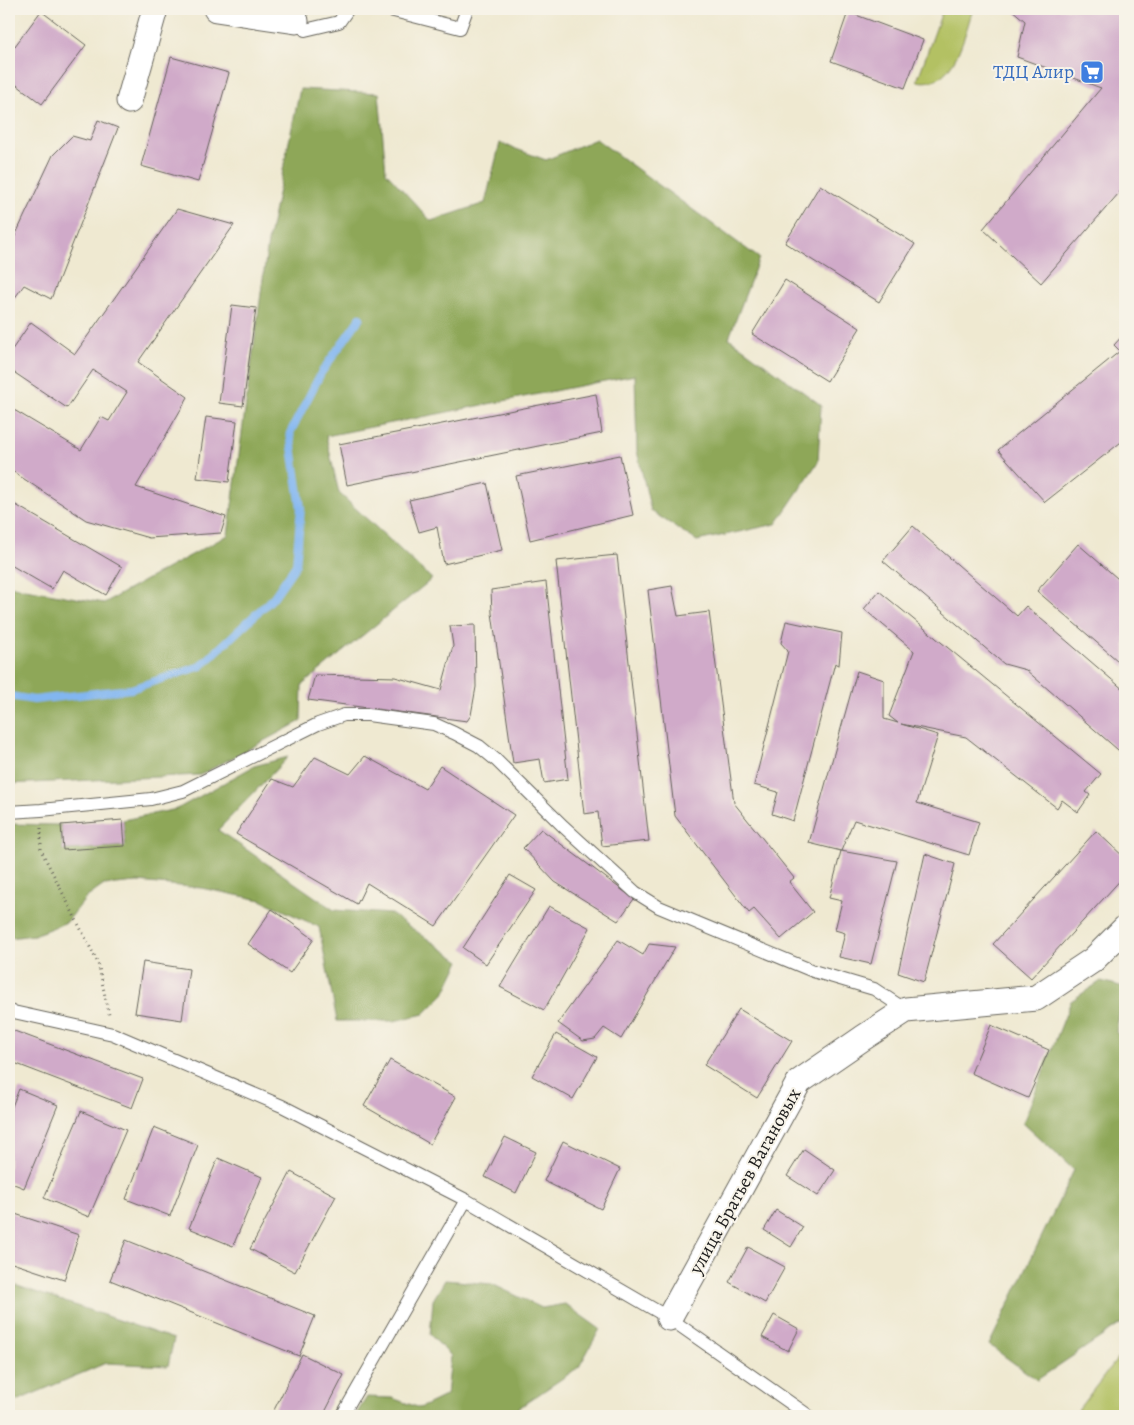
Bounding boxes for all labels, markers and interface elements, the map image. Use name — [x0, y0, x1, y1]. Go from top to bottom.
place label: ТДЦ Алир — [993, 59, 1074, 85]
supermarket icon: ТДЦ Алир — [1079, 59, 1105, 85]
street label: улица Братьев Вагановых — [682, 1083, 807, 1280]

